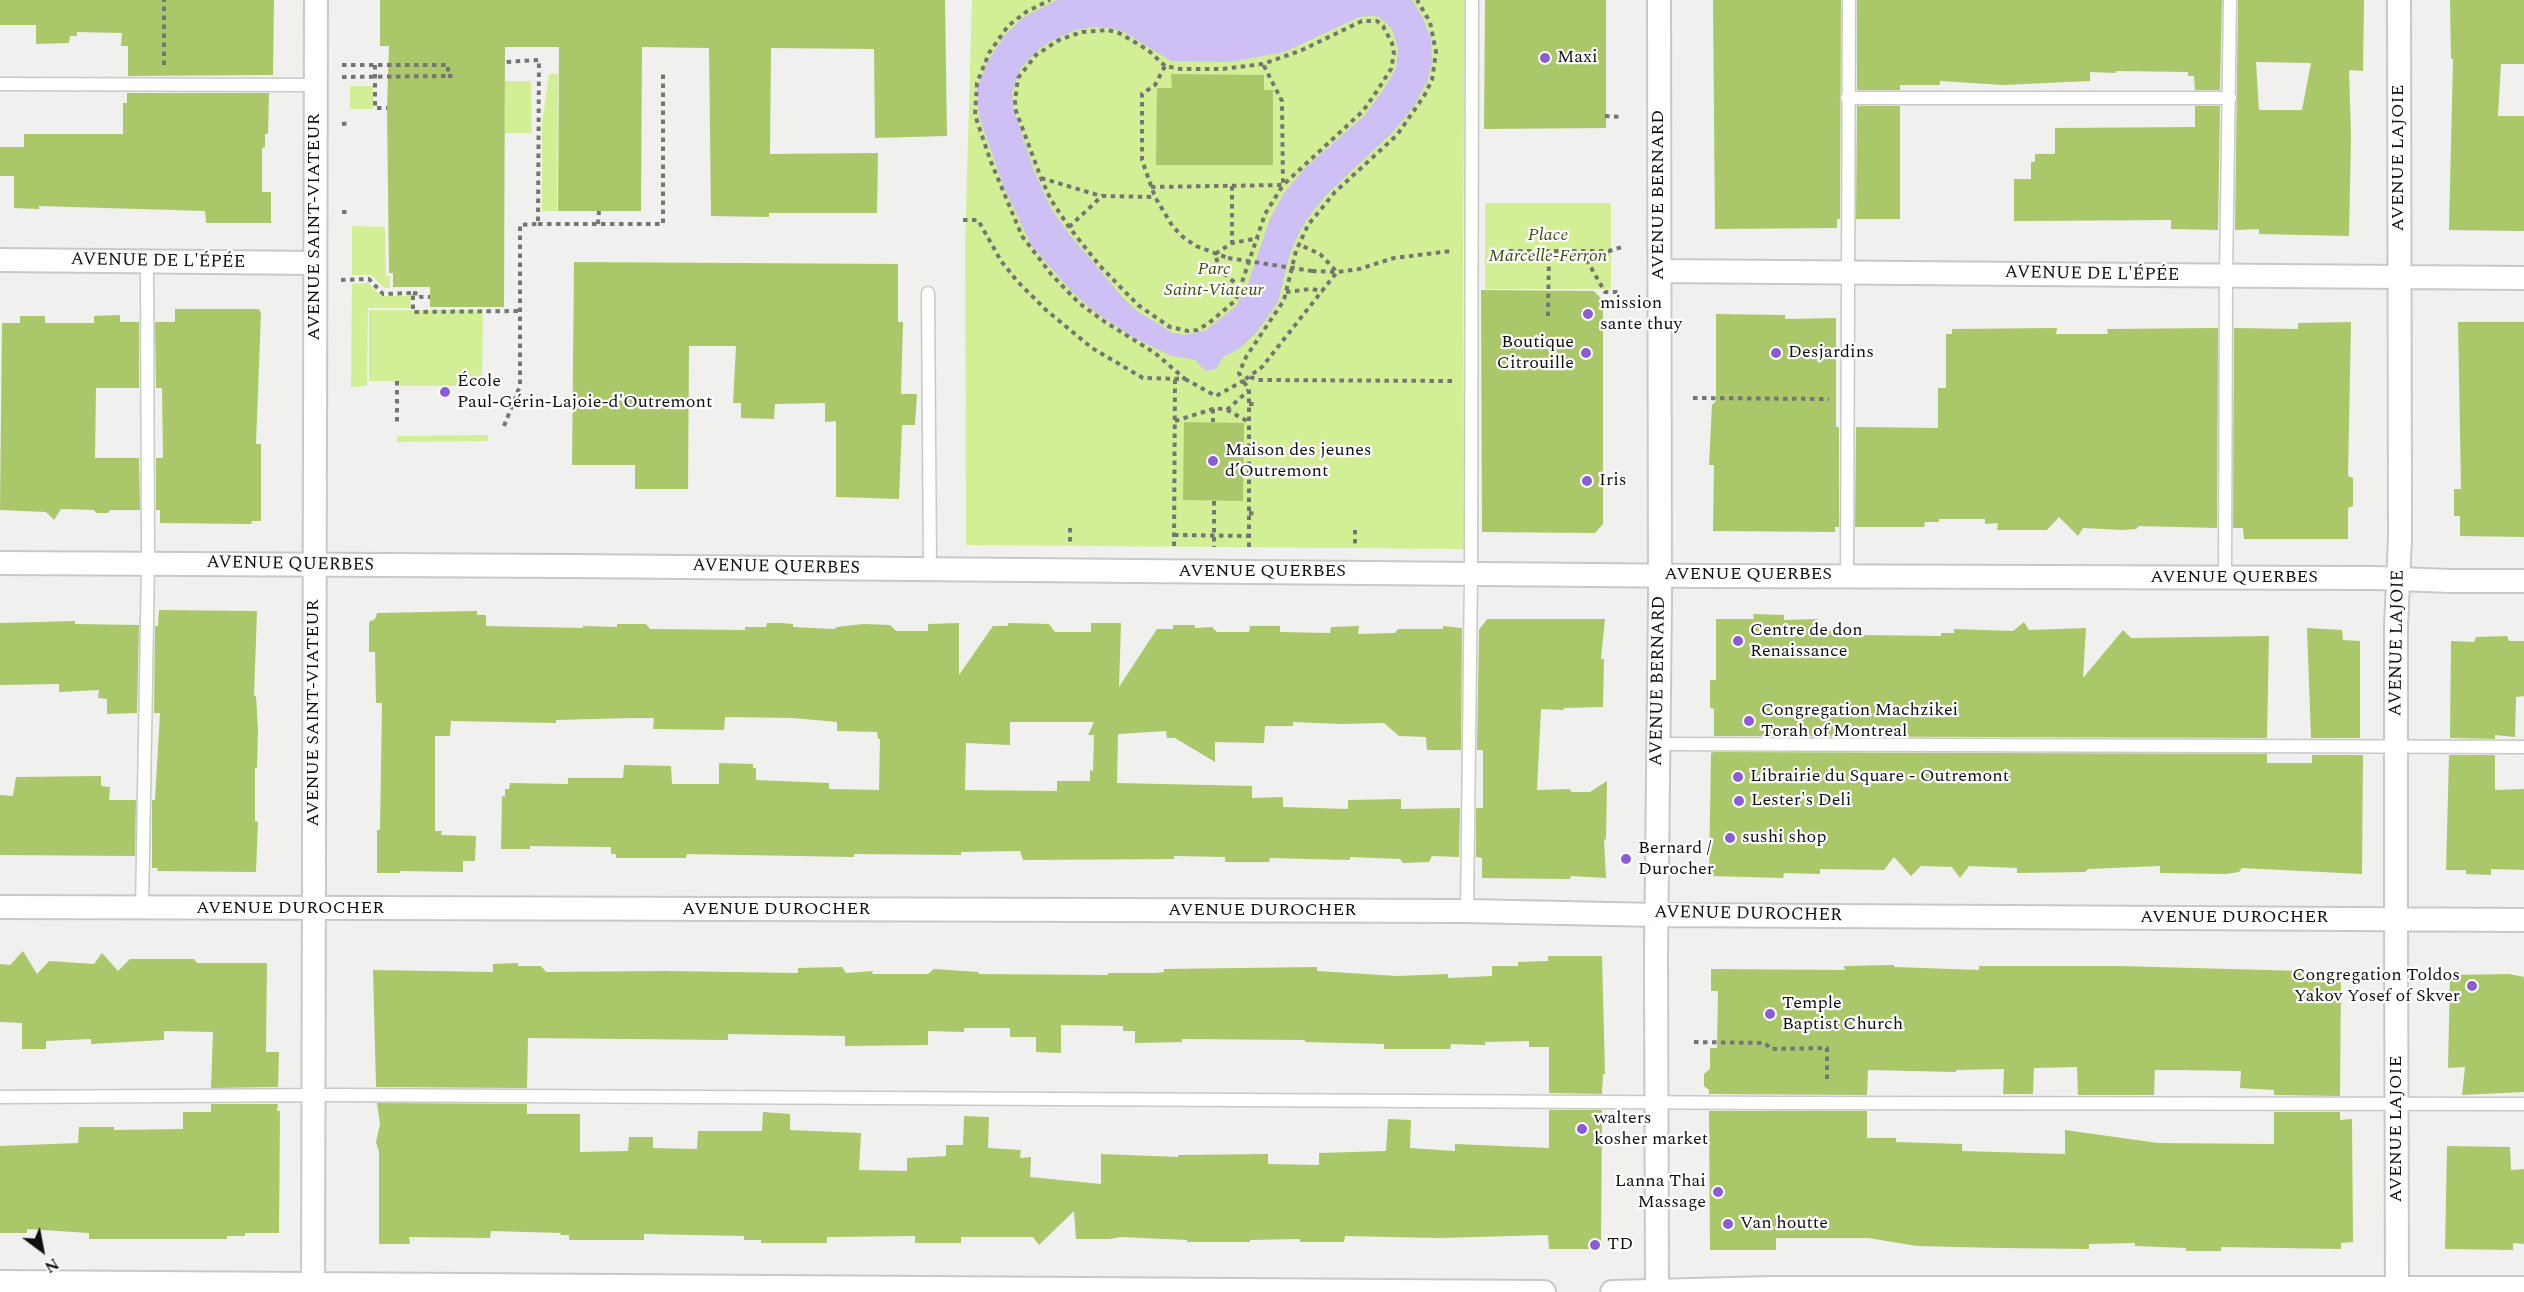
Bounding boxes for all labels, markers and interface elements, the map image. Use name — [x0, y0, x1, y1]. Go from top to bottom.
place label: Maxi — [1557, 47, 1598, 69]
marker: Maxi — [1538, 51, 1552, 65]
street label: AVENUE LAJOIE — [2388, 85, 2410, 231]
street label: AVENUE BERNARD — [1648, 110, 1670, 280]
street label: AVENUE SAINT-VIATEUR — [304, 113, 326, 341]
park label: Place Marcelle-Ferron — [1489, 225, 1607, 268]
street label: AVENUE DE L'ÉPÉE — [70, 250, 246, 274]
park label: Parc Saint-Viateur — [1164, 259, 1264, 302]
street label: AVENUE DE L'ÉPÉE — [2004, 263, 2180, 287]
place label: mission sante thuy — [1600, 293, 1682, 336]
marker: mission sante thuy — [1581, 307, 1595, 321]
place label: Boutique Citrouille — [1497, 332, 1574, 374]
place label: Desjardins — [1788, 342, 1874, 364]
marker: Boutique Citrouille — [1579, 346, 1593, 360]
marker: Desjardins — [1769, 346, 1783, 360]
place label: École Paul-Gérin-Lajoie-d'Outremont — [457, 371, 712, 413]
marker: École Paul-Gérin-Lajoie-d'Outremont — [438, 385, 452, 399]
place label: Maison des jeunes d’Outremont — [1225, 440, 1372, 482]
marker: Maison des jeunes d’Outremont — [1206, 454, 1220, 468]
place label: Iris — [1599, 470, 1627, 492]
marker: Iris — [1580, 474, 1594, 488]
street label: AVENUE QUERBES — [206, 553, 374, 577]
street label: AVENUE QUERBES — [692, 556, 860, 580]
street label: AVENUE QUERBES — [1178, 561, 1346, 583]
street label: AVENUE QUERBES — [1664, 564, 1832, 586]
street label: AVENUE QUERBES — [2150, 567, 2318, 589]
street label: AVENUE LAJOIE — [2386, 569, 2410, 717]
street label: AVENUE BERNARD — [1647, 596, 1671, 766]
street label: AVENUE SAINT-VIATEUR — [303, 599, 325, 827]
place label: Centre de don Renaissance — [1750, 620, 1863, 662]
marker: Centre de don Renaissance — [1731, 634, 1745, 648]
place label: Congregation Machzikei Torah of Montreal — [1761, 700, 1958, 742]
marker: Congregation Machzikei Torah of Montreal — [1742, 714, 1756, 728]
place label: Librairie du Square - Outremont — [1750, 766, 2009, 788]
marker: Librairie du Square - Outremont — [1731, 770, 1745, 784]
place label: Lester's Deli — [1751, 790, 1851, 812]
marker: Lester's Deli — [1732, 794, 1746, 808]
place label: sushi shop — [1742, 827, 1826, 849]
marker: sushi shop — [1723, 831, 1737, 845]
place label: Bernard / Durocher — [1638, 838, 1714, 880]
marker: Bernard / Durocher — [1619, 852, 1633, 866]
street label: AVENUE DUROCHER — [196, 898, 384, 920]
street label: AVENUE DUROCHER — [682, 899, 870, 921]
street label: AVENUE DUROCHER — [1168, 900, 1356, 922]
street label: AVENUE DUROCHER — [1654, 903, 1842, 927]
street label: AVENUE DUROCHER — [2140, 907, 2328, 929]
place label: Congregation Toldos Yakov Yosef of Skver — [2292, 965, 2460, 1008]
marker: Congregation Toldos Yakov Yosef of Skver — [2465, 979, 2479, 993]
place label: Temple Baptist Church — [1782, 993, 1903, 1036]
marker: Temple Baptist Church — [1763, 1007, 1777, 1021]
street label: AVENUE LAJOIE — [2386, 1056, 2408, 1202]
place label: walters kosher market — [1594, 1108, 1708, 1150]
marker: walters kosher market — [1575, 1122, 1589, 1136]
place label: Lanna Thai Massage — [1615, 1171, 1706, 1214]
marker: Lanna Thai Massage — [1711, 1185, 1725, 1199]
place label: Van houtte — [1740, 1213, 1828, 1235]
marker: Van houtte — [1721, 1217, 1735, 1231]
north arrow — [12, 1220, 72, 1280]
place label: TD — [1607, 1234, 1633, 1256]
marker: TD — [1588, 1238, 1602, 1252]
text: N — [40, 1252, 63, 1279]

